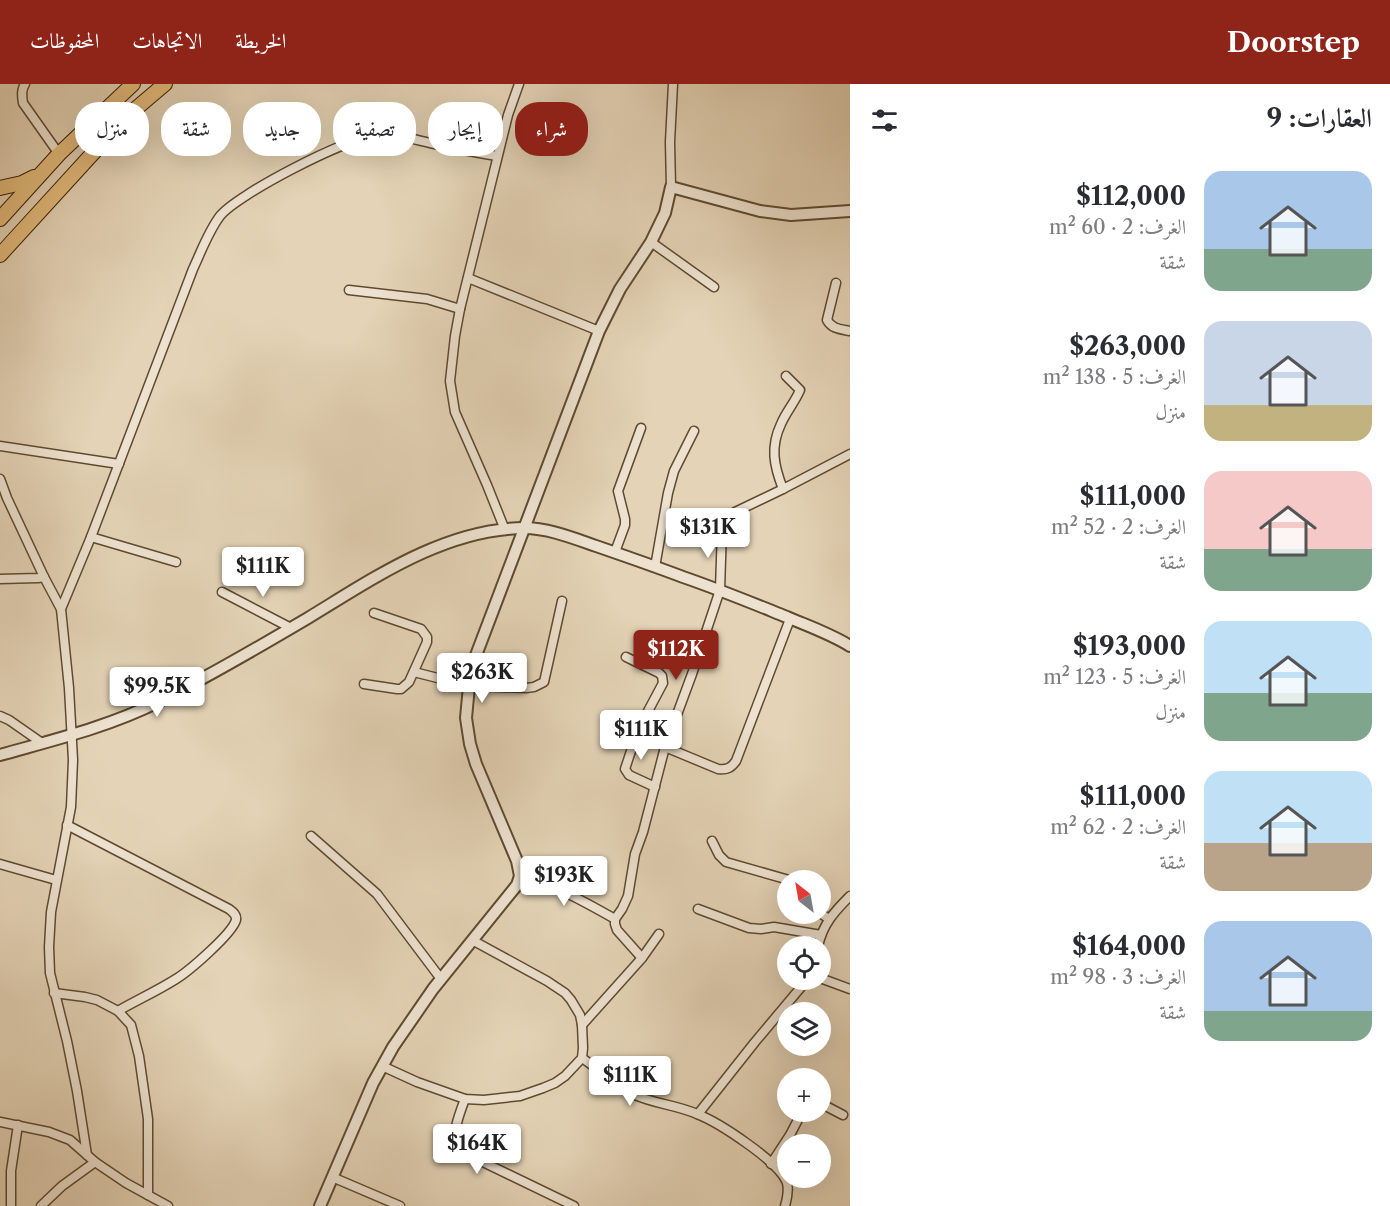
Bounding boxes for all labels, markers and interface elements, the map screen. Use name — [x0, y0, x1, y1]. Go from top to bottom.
text: Doorstep — [1227, 25, 1360, 59]
text: المحفوظات — [30, 28, 99, 53]
text: الاتجاهات — [132, 28, 202, 53]
text: الخريطة — [235, 28, 286, 53]
chip: منزل — [75, 102, 149, 156]
chip: شقة — [161, 102, 231, 156]
chip: جديد — [243, 102, 321, 156]
chip: تصفية — [333, 102, 416, 156]
chip: إيجار — [428, 102, 503, 156]
chip: شراء — [515, 102, 588, 156]
text: العقارات: 9 — [1267, 102, 1372, 134]
icon: filters — [868, 104, 901, 137]
text: $112,000 — [1076, 180, 1186, 212]
icon: home — [1252, 195, 1324, 267]
text: الغرف: 2 · 60 m² — [1049, 215, 1186, 239]
text: شقة — [1160, 250, 1186, 274]
text: $263,000 — [1069, 330, 1186, 362]
icon: home — [1252, 345, 1324, 417]
text: الغرف: 5 · 138 m² — [1043, 365, 1186, 389]
text: منزل — [1155, 400, 1186, 424]
text: $111,000 — [1080, 480, 1186, 512]
icon: home — [1252, 495, 1324, 567]
pin: $131K — [666, 508, 750, 559]
text: $131K — [680, 515, 736, 539]
text: الغرف: 2 · 52 m² — [1051, 515, 1186, 539]
pin: $111K — [221, 547, 305, 598]
text: شقة — [1160, 550, 1186, 574]
text: $111K — [236, 554, 290, 578]
pin: $112K — [634, 630, 718, 681]
text: $193,000 — [1073, 630, 1186, 662]
text: $112K — [648, 637, 704, 661]
icon: home — [1252, 645, 1324, 717]
pin: $263K — [440, 653, 524, 704]
text: $263K — [451, 660, 513, 684]
text: الغرف: 5 · 123 m² — [1043, 665, 1186, 689]
pin: $99.5K — [108, 667, 206, 718]
text: $99.5K — [124, 674, 190, 698]
text: منزل — [1155, 700, 1186, 724]
pin: $111K — [599, 710, 683, 761]
text: $111K — [614, 717, 668, 741]
text: $111,000 — [1080, 780, 1186, 812]
icon: home — [1252, 795, 1324, 867]
text: الغرف: 2 · 62 m² — [1050, 815, 1186, 839]
text: شقة — [1160, 850, 1186, 874]
pin: $193K — [522, 856, 606, 907]
text: $193K — [534, 863, 594, 887]
north arrow — [777, 870, 831, 924]
map controls — [777, 870, 831, 1188]
text: $164,000 — [1072, 930, 1186, 962]
button: locate — [777, 936, 831, 990]
icon: home — [1252, 945, 1324, 1017]
text: الغرف: 3 · 98 m² — [1050, 965, 1186, 989]
text: شقة — [1160, 1000, 1186, 1024]
button: layers — [777, 1002, 831, 1056]
pin: $111K — [588, 1056, 672, 1107]
text: $111K — [603, 1063, 657, 1087]
button: + — [777, 1068, 831, 1122]
pin: $164K — [435, 1124, 519, 1175]
text: $164K — [447, 1131, 507, 1155]
button: − — [777, 1134, 831, 1188]

